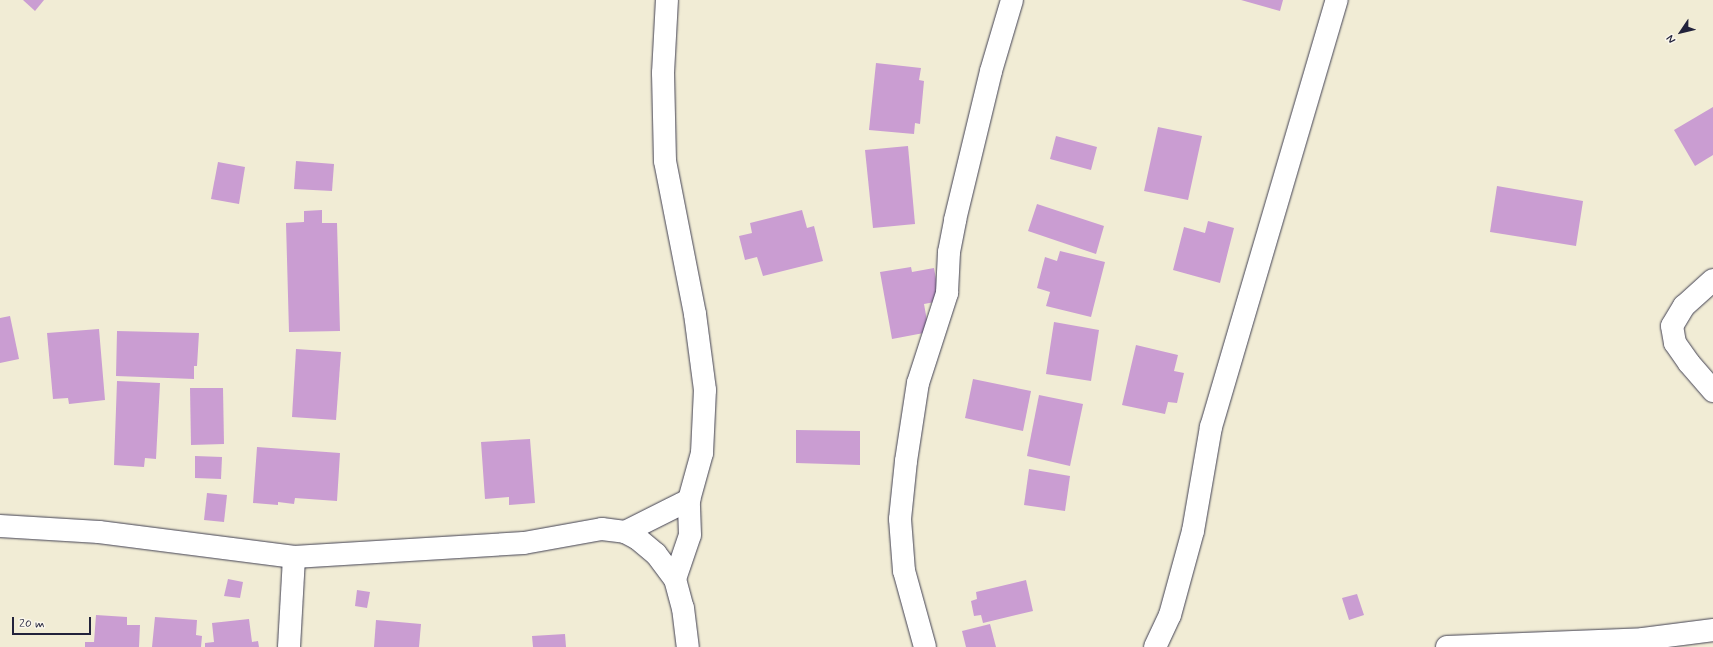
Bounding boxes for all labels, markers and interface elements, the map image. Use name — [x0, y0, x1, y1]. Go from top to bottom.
north arrow — [1661, 12, 1701, 52]
text: N — [1663, 32, 1679, 46]
scale bar — [14, 609, 93, 635]
text: 20 m — [19, 616, 45, 632]

